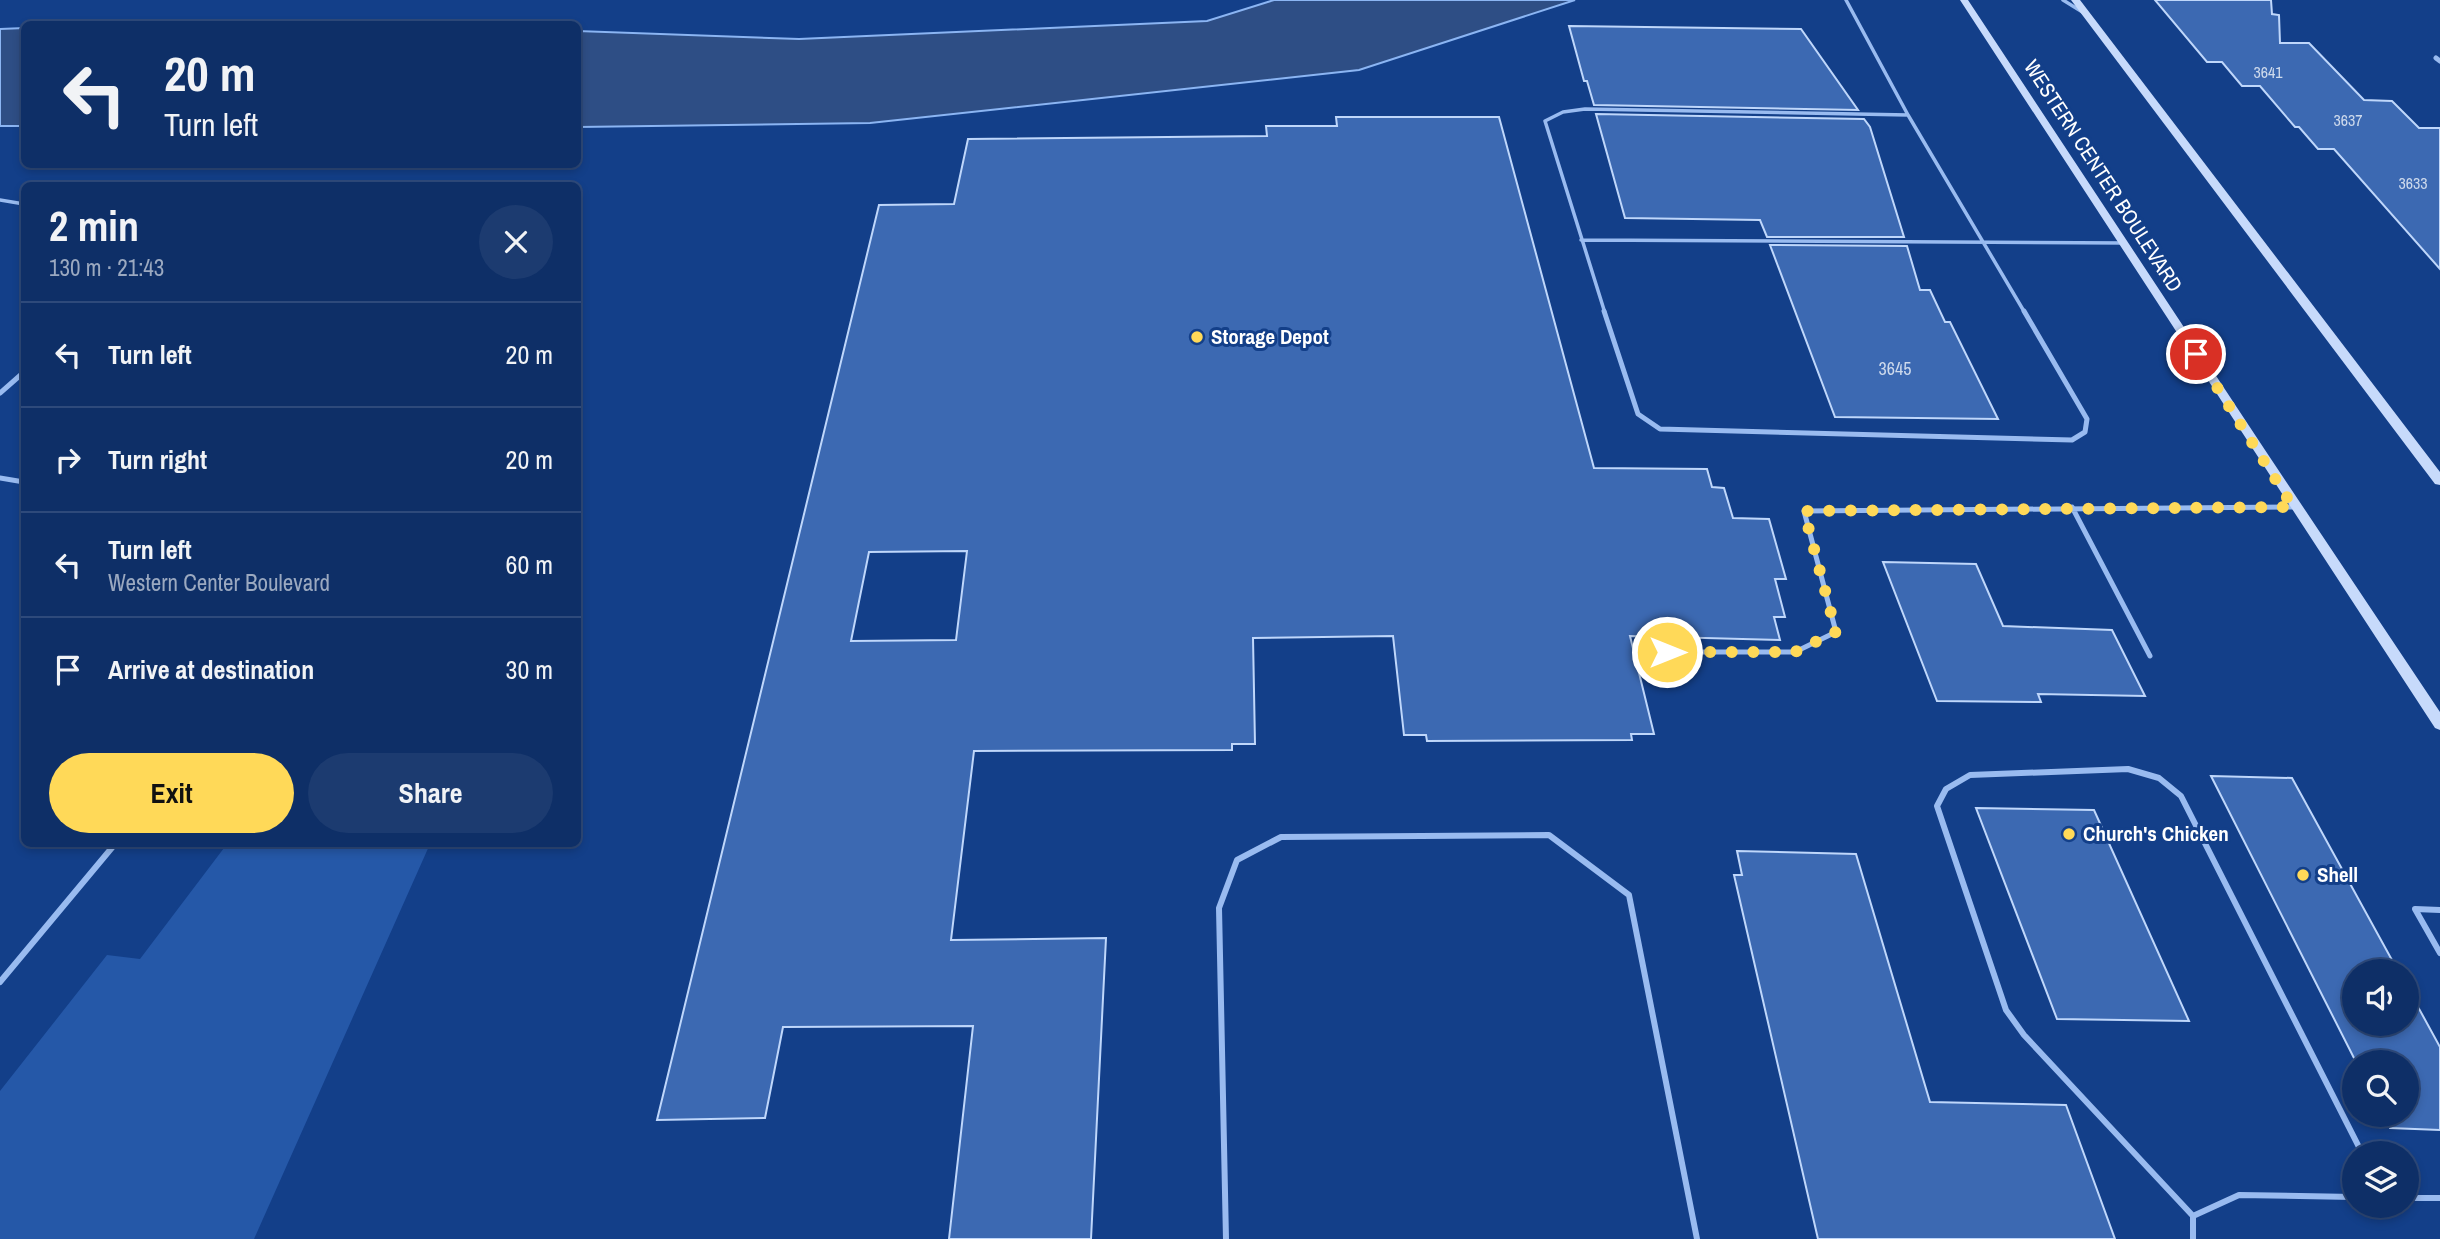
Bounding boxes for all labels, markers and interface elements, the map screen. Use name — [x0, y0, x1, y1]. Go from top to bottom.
text: 20 m — [164, 40, 256, 106]
icon: left — [49, 49, 140, 140]
street label: WESTERN CENTER BOULEVARD — [2017, 54, 2189, 297]
house number: 3641 — [2253, 61, 2283, 83]
text: Turn left — [164, 103, 258, 146]
house number: 3637 — [2333, 109, 2363, 131]
house number: 3633 — [2398, 172, 2428, 194]
text: 2 min — [49, 198, 139, 254]
button: close — [479, 205, 553, 279]
text: 130 m · 21:43 — [49, 252, 164, 283]
place label: Storage Depot — [1211, 322, 1329, 351]
pin — [2166, 324, 2226, 384]
marker: Storage Depot — [1189, 329, 1205, 345]
icon: arrive — [2177, 335, 2215, 373]
icon: left — [49, 336, 87, 374]
text: Turn left — [108, 337, 192, 372]
text: 20 m — [506, 337, 553, 372]
house number: 3645 — [1879, 356, 1911, 381]
icon: right — [49, 441, 87, 479]
text: Turn right — [108, 442, 207, 477]
text: 20 m — [506, 442, 553, 477]
text: Turn left — [108, 532, 192, 567]
icon: left — [49, 546, 87, 584]
text: 60 m — [506, 547, 553, 582]
text: Western Center Boulevard — [108, 567, 330, 598]
position arrow — [1630, 615, 1704, 689]
icon: arrive — [49, 651, 87, 689]
text: Arrive at destination — [108, 652, 314, 687]
text: 30 m — [506, 652, 553, 687]
button: Exit — [49, 753, 294, 833]
button: Share — [308, 753, 553, 833]
place label: Church's Chicken — [2083, 819, 2229, 848]
marker: Church's Chicken — [2061, 826, 2077, 842]
place label: Shell — [2317, 860, 2358, 889]
marker: Shell — [2295, 867, 2311, 883]
map controls — [2342, 959, 2419, 1218]
button: sound — [2342, 959, 2419, 1036]
button: search — [2342, 1050, 2419, 1127]
button: layers — [2342, 1141, 2419, 1218]

